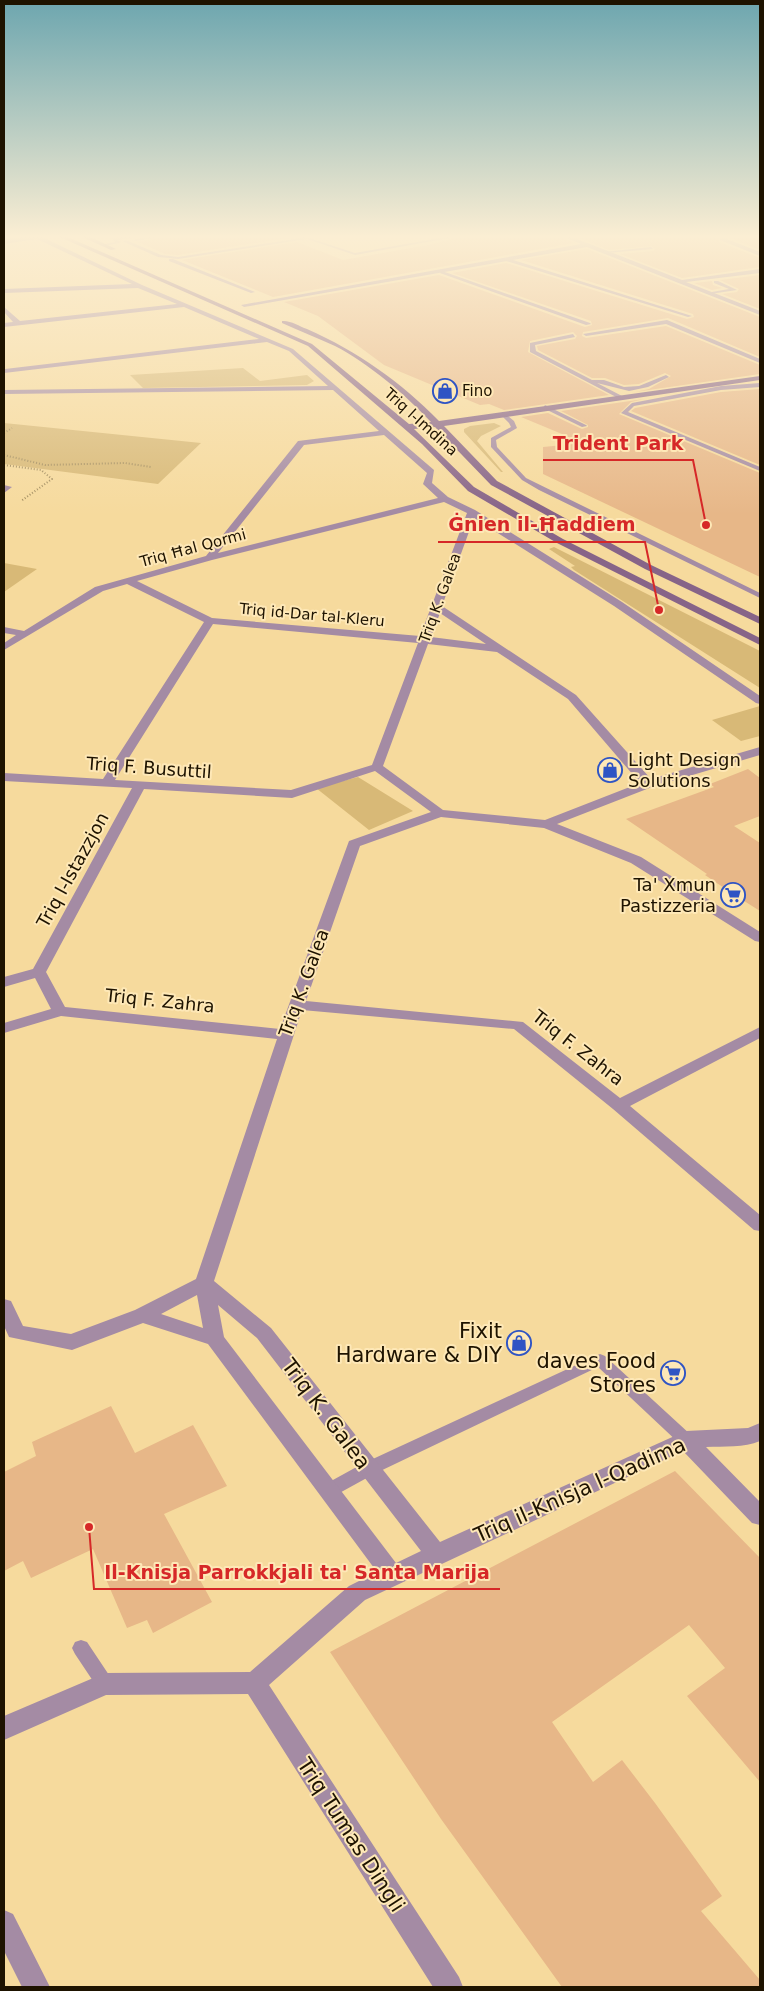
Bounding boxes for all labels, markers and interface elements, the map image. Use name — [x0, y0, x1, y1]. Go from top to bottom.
shop icon: Fino — [432, 378, 458, 404]
place label: Fino — [462, 382, 492, 400]
street label: Triq l-Imdina — [380, 384, 461, 460]
callout: Trident Park — [543, 426, 693, 460]
text: Trident Park — [553, 432, 684, 454]
callout: Ġnien il-Ħaddiem — [438, 508, 645, 542]
text: Ġnien il-Ħaddiem — [448, 512, 636, 535]
street label: Triq Ħal Qormi — [137, 525, 248, 571]
street label: Triq K. Galea — [415, 551, 465, 646]
street label: Triq id-Dar tal-Kleru — [238, 600, 385, 630]
place label: Light Design Solutions — [628, 749, 741, 791]
street label: Triq F. Busuttil — [85, 753, 212, 782]
shop icon: Light Design Solutions — [597, 757, 623, 783]
street label: Triq l-Istazzjon — [32, 808, 113, 932]
place label: Ta' Xmun Pastizzeria — [620, 874, 716, 916]
supermarket icon: Ta' Xmun Pastizzeria — [720, 882, 746, 908]
street label: Triq K. Galea — [274, 926, 333, 1041]
street label: Triq F. Zahra — [103, 984, 216, 1017]
street label: Triq F. Zahra — [528, 1005, 628, 1090]
place label: Fixit Hardware & DIY — [336, 1319, 502, 1367]
shop icon: Fixit Hardware & DIY — [506, 1330, 532, 1356]
place label: daves Food Stores — [536, 1349, 656, 1397]
street label: Triq K. Galea — [276, 1353, 375, 1474]
supermarket icon: daves Food Stores — [660, 1360, 686, 1386]
street label: Triq il-Knisja l-Qadima — [470, 1433, 689, 1548]
callout: Il-Knisja Parrokkjali ta' Santa Marija — [94, 1555, 500, 1589]
text: Il-Knisja Parrokkjali ta' Santa Marija — [104, 1561, 490, 1583]
street label: Triq Tumas Dingli — [292, 1753, 410, 1916]

